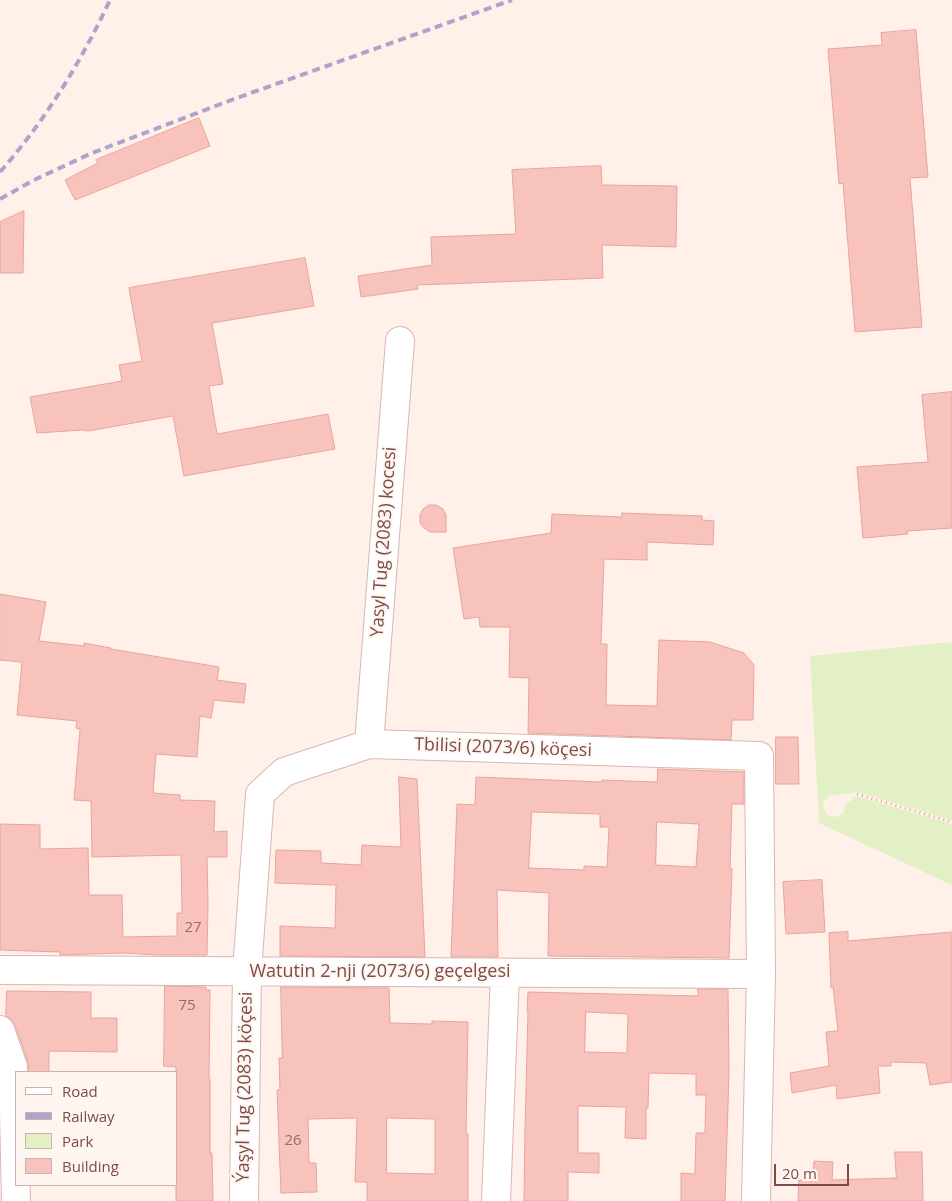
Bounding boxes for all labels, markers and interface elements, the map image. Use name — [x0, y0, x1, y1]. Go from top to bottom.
street label: Yasyl Tug (2083) kocesi — [367, 446, 401, 638]
street label: Tbilisi (2073/6) köçesi — [414, 734, 592, 762]
house number: 27 — [184, 919, 202, 937]
street label: Watutin 2-nji (2073/6) geçelgesi — [249, 961, 511, 983]
street label: Ýaşyl Tug (2083) köçesi — [233, 991, 257, 1183]
house number: 75 — [178, 997, 196, 1015]
legend — [15, 1071, 178, 1186]
text: Road — [62, 1081, 98, 1101]
text: Railway — [62, 1106, 115, 1126]
text: Park — [62, 1131, 93, 1151]
house number: 26 — [284, 1132, 302, 1150]
scale bar — [777, 1154, 852, 1186]
text: Building — [62, 1156, 119, 1176]
text: 20 m — [782, 1163, 817, 1183]

